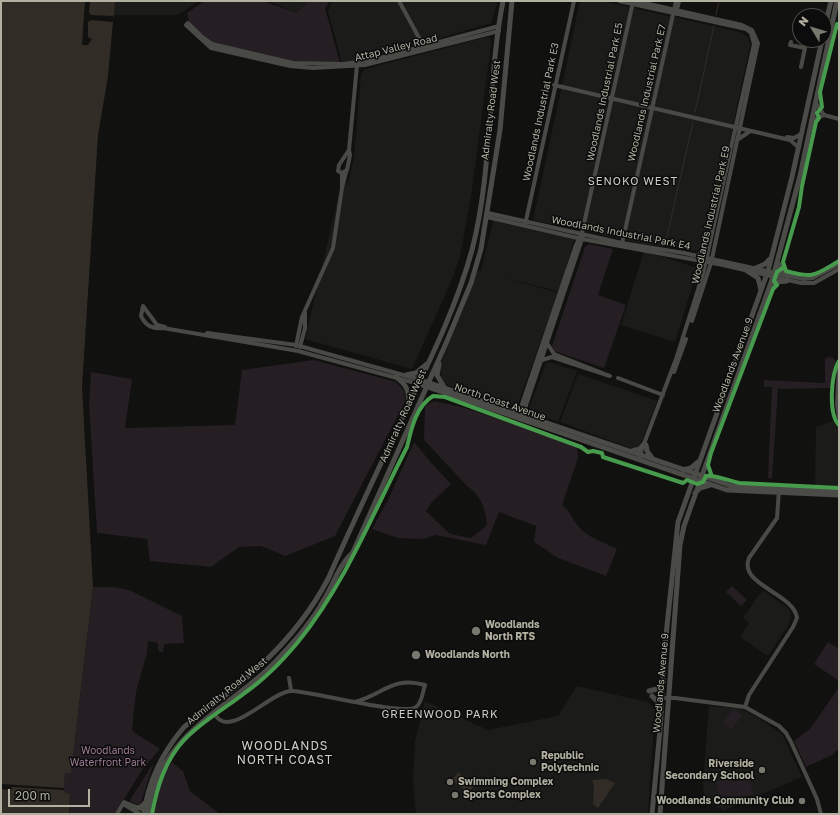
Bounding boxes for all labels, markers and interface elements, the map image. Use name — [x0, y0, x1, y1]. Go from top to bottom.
north arrow — [792, 8, 832, 48]
text: N — [795, 14, 811, 28]
street label: Woodlands Industrial Park E5 — [584, 22, 626, 162]
street label: Woodlands Industrial Park E7 — [625, 23, 669, 163]
street label: Attap Valley Road — [353, 32, 439, 64]
street label: Woodlands Industrial Park E3 — [520, 42, 562, 182]
street label: Admiralty Road West — [479, 59, 503, 161]
street label: Woodlands Industrial Park E9 — [689, 145, 733, 285]
district label: SENOKO WEST — [588, 175, 678, 189]
street label: Woodlands Industrial Park E4 — [550, 214, 692, 252]
street label: Woodlands Avenue 9 — [710, 316, 756, 414]
street label: Admiralty Road West — [377, 368, 429, 464]
street label: North Coast Avenue — [453, 381, 547, 423]
place label: Woodlands North RTS — [485, 619, 540, 642]
marker: Woodlands North RTS — [470, 625, 482, 637]
street label: Woodlands Avenue 9 — [651, 633, 671, 733]
marker: Woodlands North — [410, 649, 422, 661]
place label: Woodlands North — [425, 649, 510, 661]
street label: Admiralty Road West — [184, 655, 270, 727]
district label: GREENWOOD PARK — [382, 708, 498, 722]
district label: WOODLANDS NORTH COAST — [237, 739, 333, 767]
park label: Woodlands Waterfront Park — [70, 745, 146, 768]
place label: Republic Polytechnic — [541, 750, 599, 774]
marker: Republic Polytechnic — [528, 757, 538, 767]
place label: Riverside Secondary School — [665, 758, 754, 782]
marker: Riverside Secondary School — [757, 765, 767, 775]
place label: Swimming Complex — [458, 776, 553, 788]
marker: Swimming Complex — [445, 777, 455, 787]
scale bar — [10, 781, 92, 807]
text: 200 m — [15, 788, 50, 803]
place label: Sports Complex — [463, 789, 541, 801]
marker: Sports Complex — [450, 790, 460, 800]
place label: Woodlands Community Club — [656, 795, 794, 807]
marker: Woodlands Community Club — [797, 796, 807, 806]

